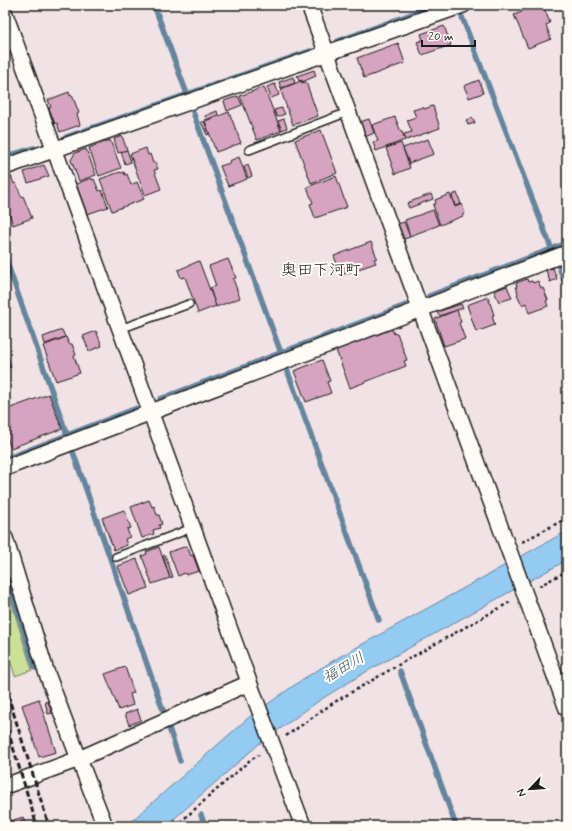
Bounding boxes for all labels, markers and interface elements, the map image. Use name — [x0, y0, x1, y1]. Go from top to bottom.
scale bar — [422, 22, 475, 48]
text: 20 m — [428, 29, 454, 45]
district label: 奥田下河町 — [281, 260, 361, 281]
water label: 福田川 — [320, 648, 368, 688]
north arrow — [510, 769, 550, 809]
text: N — [514, 787, 530, 799]

